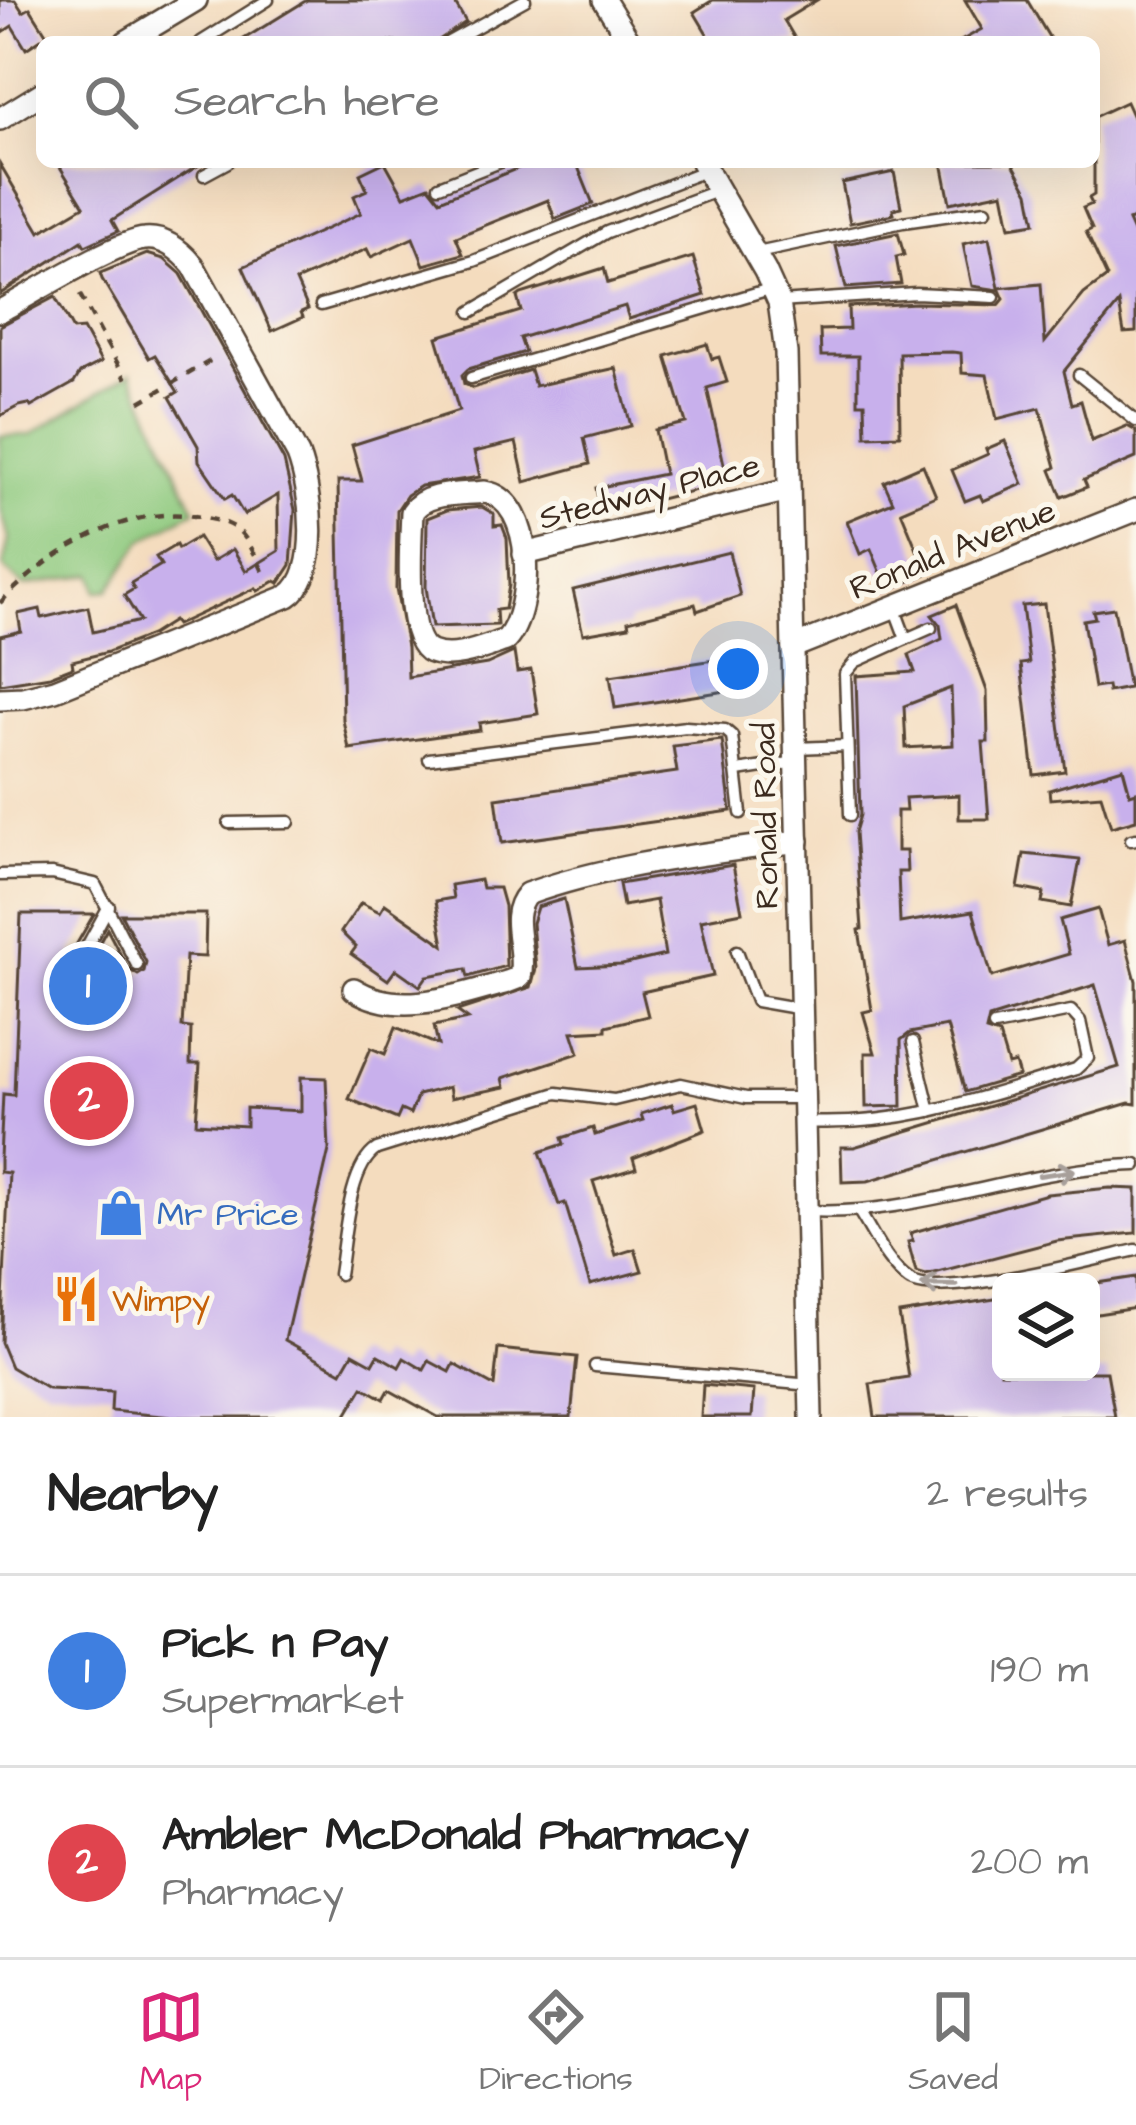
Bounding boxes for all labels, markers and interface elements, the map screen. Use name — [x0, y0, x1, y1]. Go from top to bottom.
search box — [36, 36, 1100, 168]
icon: search — [78, 69, 144, 135]
text: Search here — [174, 71, 440, 133]
street label: Stedway Place — [534, 442, 765, 543]
street label: Ronald Avenue — [843, 488, 1062, 612]
your location — [708, 639, 768, 699]
street label: Ronald Road — [741, 722, 791, 910]
pin: 1 — [49, 941, 127, 1031]
pin: 2 — [50, 1056, 128, 1146]
one-way arrow — [1037, 1161, 1076, 1184]
shop icon: Mr Price — [96, 1188, 146, 1238]
place label: Mr Price — [157, 1192, 299, 1238]
map controls — [992, 1273, 1100, 1381]
button: layers — [992, 1273, 1100, 1381]
restaurant icon: Wimpy — [51, 1274, 101, 1324]
one-way arrow — [920, 1274, 959, 1297]
place label: Wimpy — [112, 1278, 210, 1325]
text: Nearby — [48, 1460, 218, 1531]
text: 2 results — [927, 1468, 1088, 1522]
text: Pick n Pay — [162, 1613, 388, 1675]
text: 1 — [85, 1644, 90, 1698]
text: 190 m — [990, 1644, 1088, 1698]
text: Supermarket — [162, 1675, 404, 1729]
text: Ambler McDonald Pharmacy — [162, 1805, 749, 1867]
text: 2 — [76, 1836, 98, 1890]
text: 200 m — [971, 1836, 1088, 1890]
text: Pharmacy — [162, 1867, 344, 1921]
tab: Map — [138, 1984, 204, 2102]
tab: Directions — [479, 1984, 633, 2102]
tab: Saved — [908, 1984, 998, 2102]

